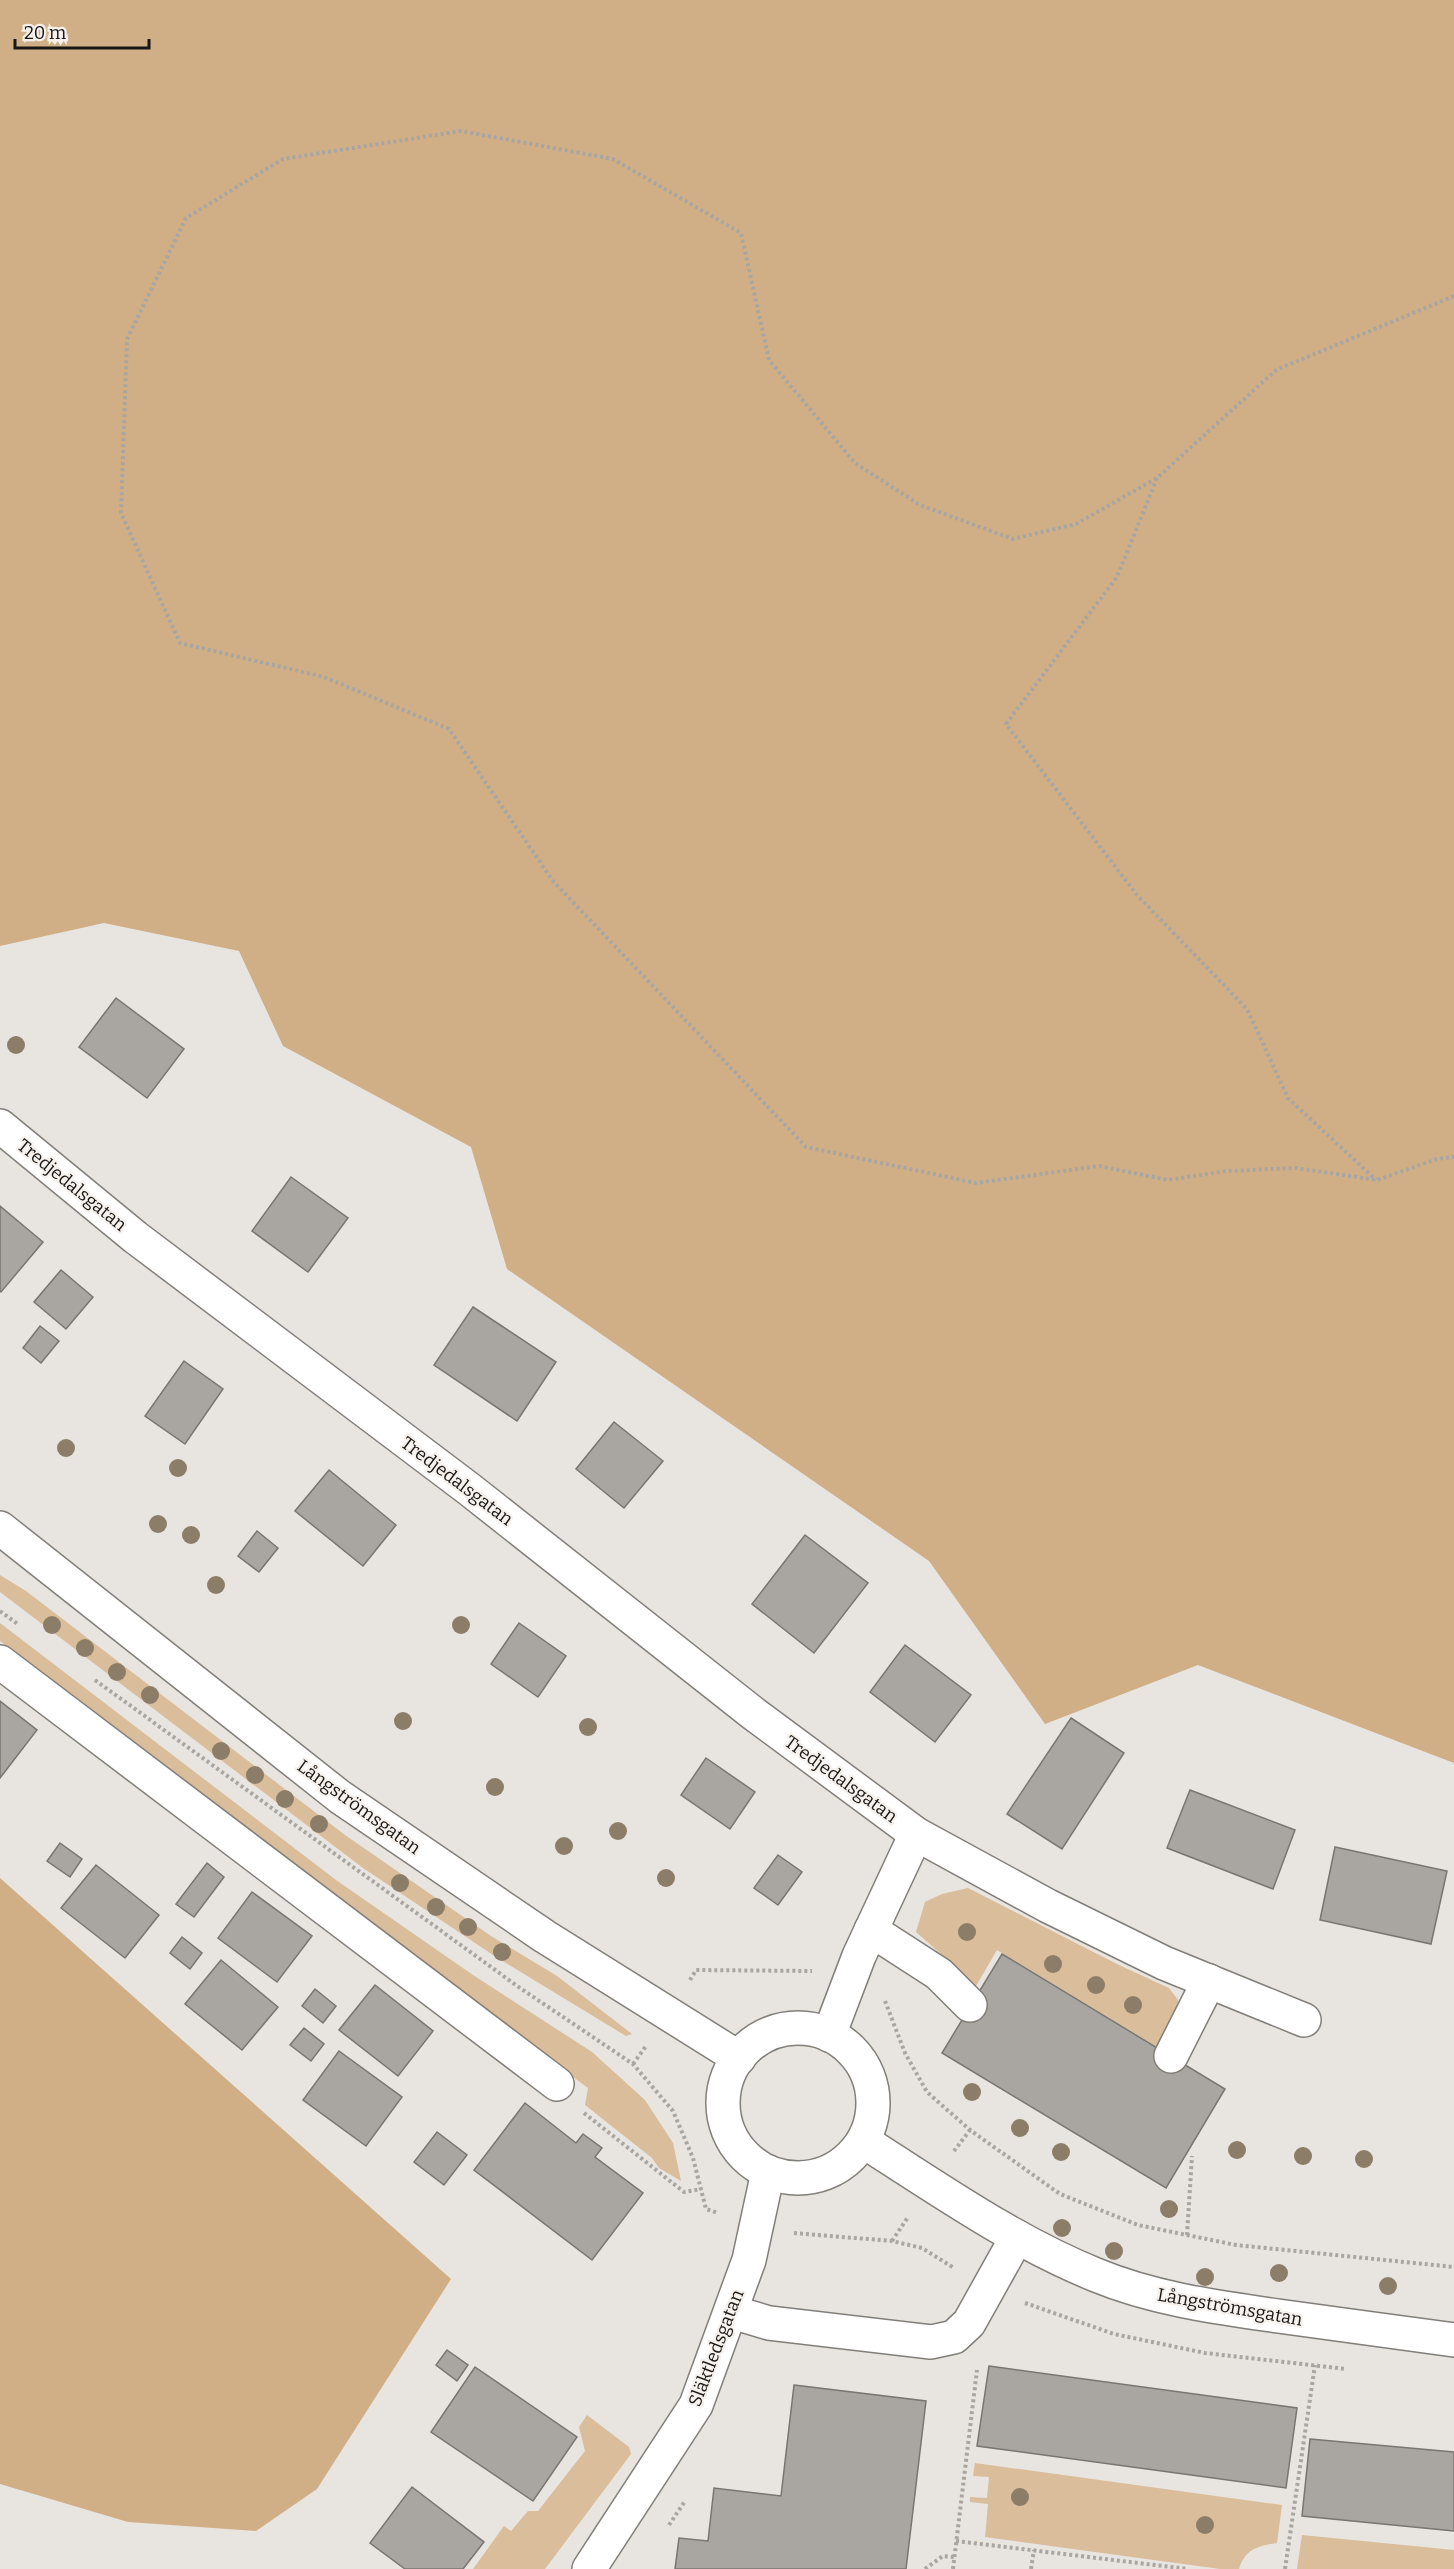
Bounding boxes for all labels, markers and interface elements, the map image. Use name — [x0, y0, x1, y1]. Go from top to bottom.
scale bar — [15, 12, 148, 50]
text: 20 m — [24, 22, 66, 44]
street label: Tredjedalsgatan — [13, 1134, 132, 1236]
street label: Tredjedalsgatan — [397, 1432, 518, 1531]
street label: Tredjedalsgatan — [780, 1731, 902, 1828]
street label: Långströmsgatan — [293, 1755, 425, 1859]
street label: Långströmsgatan — [1156, 2283, 1305, 2331]
street label: Släktledsgatan — [684, 2286, 749, 2410]

